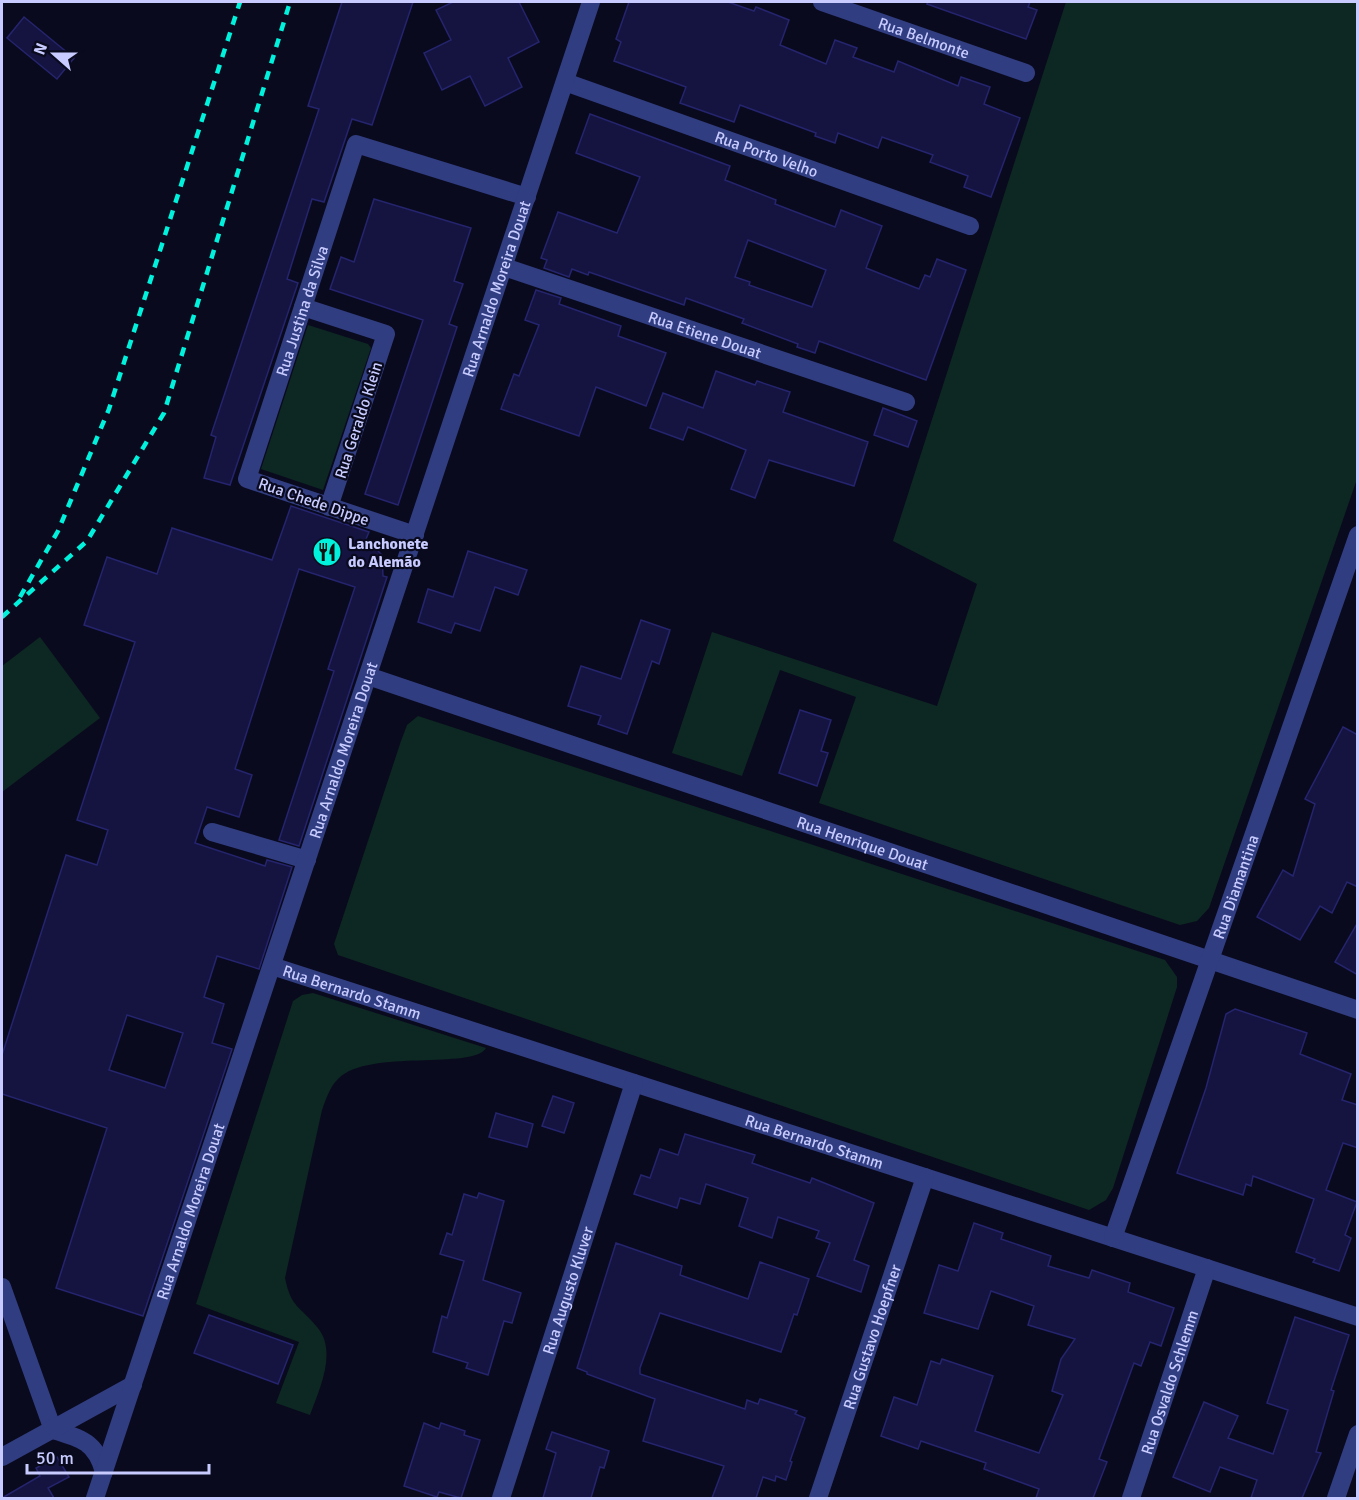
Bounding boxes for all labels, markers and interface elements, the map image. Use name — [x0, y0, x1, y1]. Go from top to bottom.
street label: Rua Belmonte — [875, 13, 972, 64]
north arrow — [24, 24, 84, 84]
text: N — [30, 40, 52, 58]
street label: Rua Porto Velho — [712, 127, 821, 182]
street label: Rua Arnaldo Moreira Douat — [458, 198, 536, 380]
street label: Rua Justina da Silva — [272, 243, 333, 379]
street label: Rua Etiene Douat — [646, 307, 764, 364]
street label: Rua Geraldo Klein — [331, 359, 387, 481]
street label: Rua Chede Dippe — [256, 474, 372, 530]
place label: Lanchonete do Alemão — [348, 534, 429, 572]
restaurant icon: Lanchonete do Alemão — [311, 536, 343, 568]
street label: Rua Arnaldo Moreira Douat — [305, 659, 383, 841]
street label: Rua Henrique Douat — [794, 812, 931, 875]
street label: Rua Diamantina — [1209, 832, 1264, 942]
street label: Rua Bernardo Stamm — [280, 961, 423, 1025]
street label: Rua Bernardo Stamm — [742, 1111, 886, 1174]
street label: Rua Arnaldo Moreira Douat — [152, 1120, 230, 1303]
street label: Rua Augusto Kluver — [539, 1224, 598, 1357]
street label: Rua Gustavo Hoepfner — [839, 1262, 906, 1412]
street label: Rua Osvaldo Schlemm — [1137, 1308, 1203, 1457]
scale bar — [27, 1437, 208, 1475]
text: 50 m — [36, 1447, 74, 1469]

